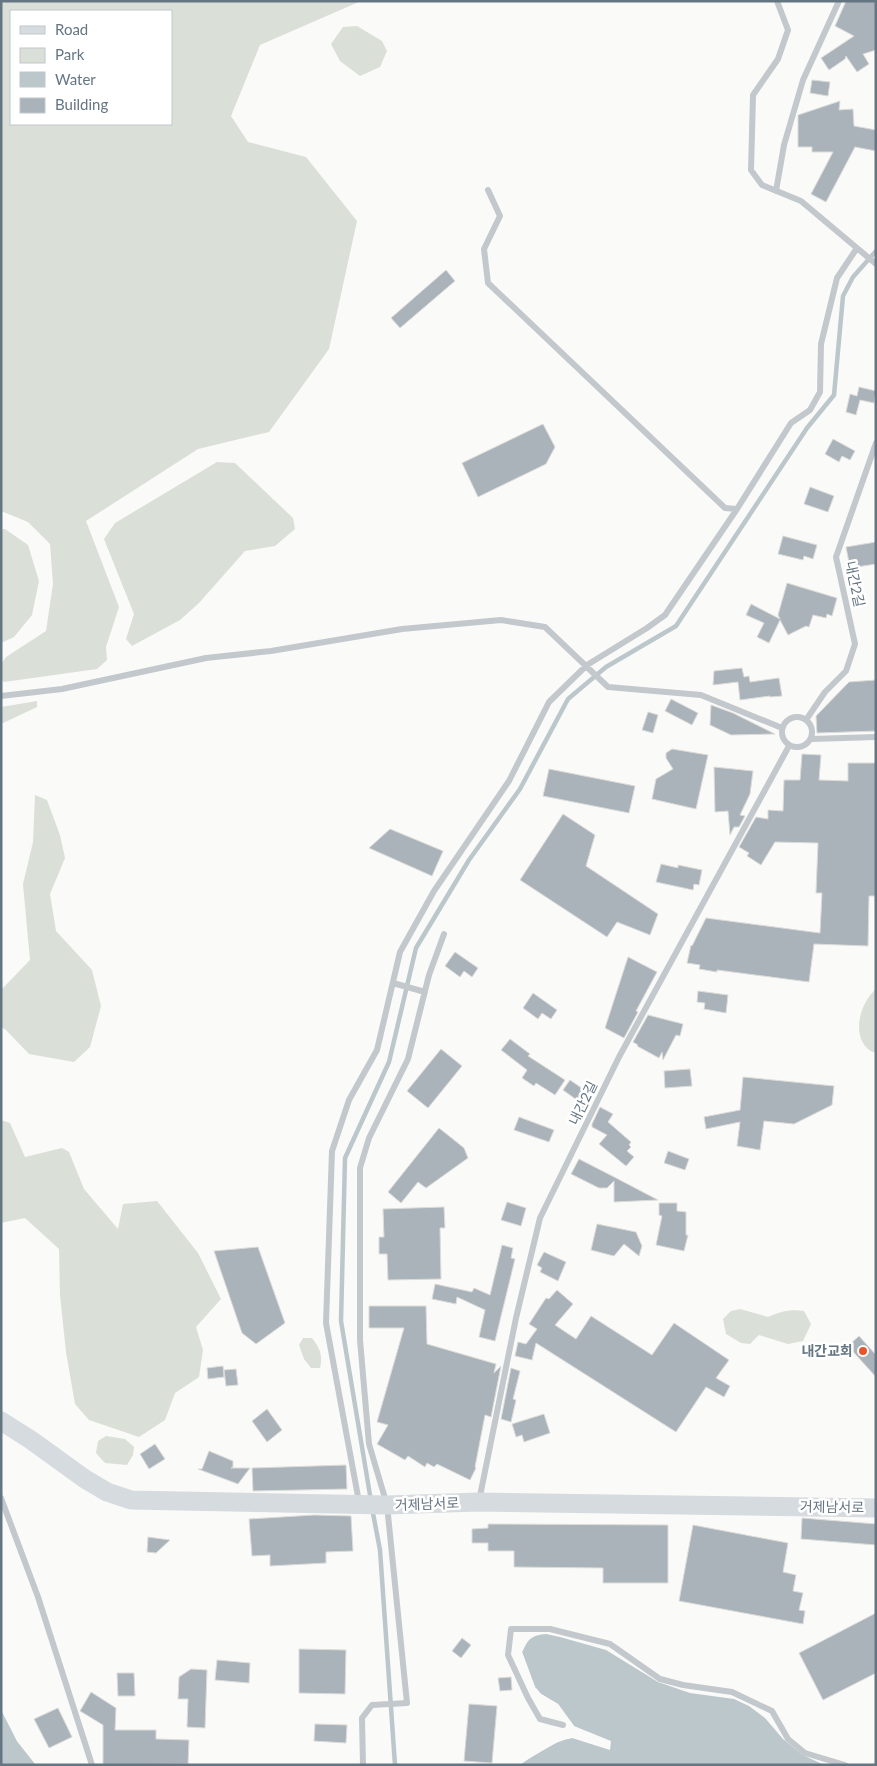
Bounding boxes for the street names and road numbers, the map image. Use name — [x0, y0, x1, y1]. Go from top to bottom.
street label: 내간2길 — [842, 559, 869, 609]
street label: 내간2길 — [565, 1078, 600, 1128]
street label: 거제남서로 — [395, 1494, 460, 1513]
street label: 거제남서로 — [800, 1497, 864, 1516]

